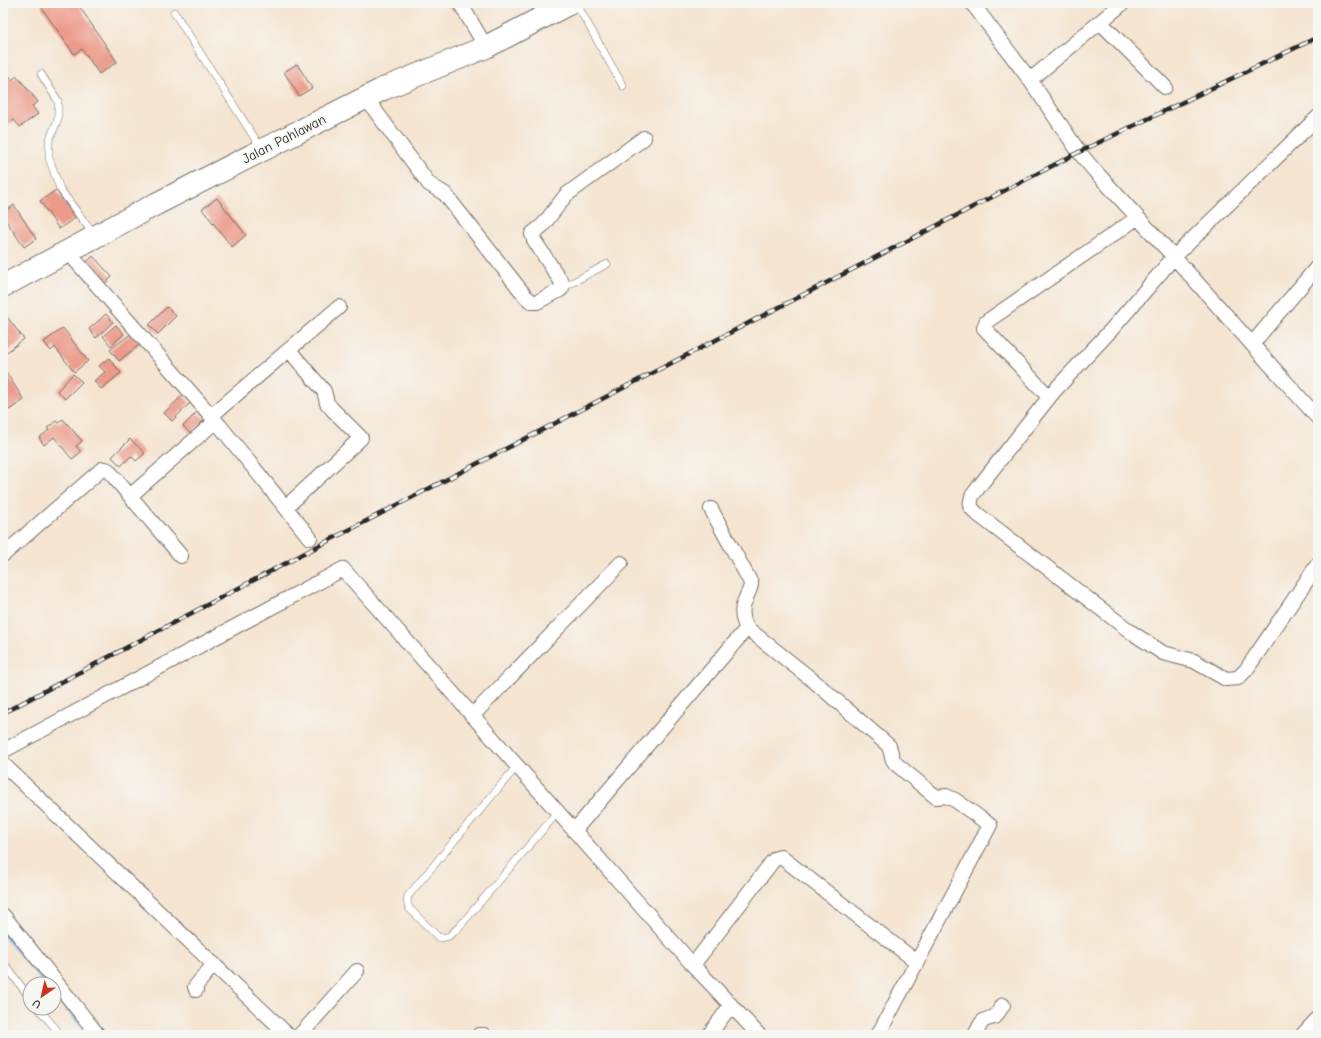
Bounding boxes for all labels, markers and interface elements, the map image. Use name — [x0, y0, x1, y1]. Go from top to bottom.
street label: Jalan Pahlawan — [239, 111, 329, 167]
north arrow — [22, 976, 62, 1016]
text: U — [30, 996, 43, 1011]

